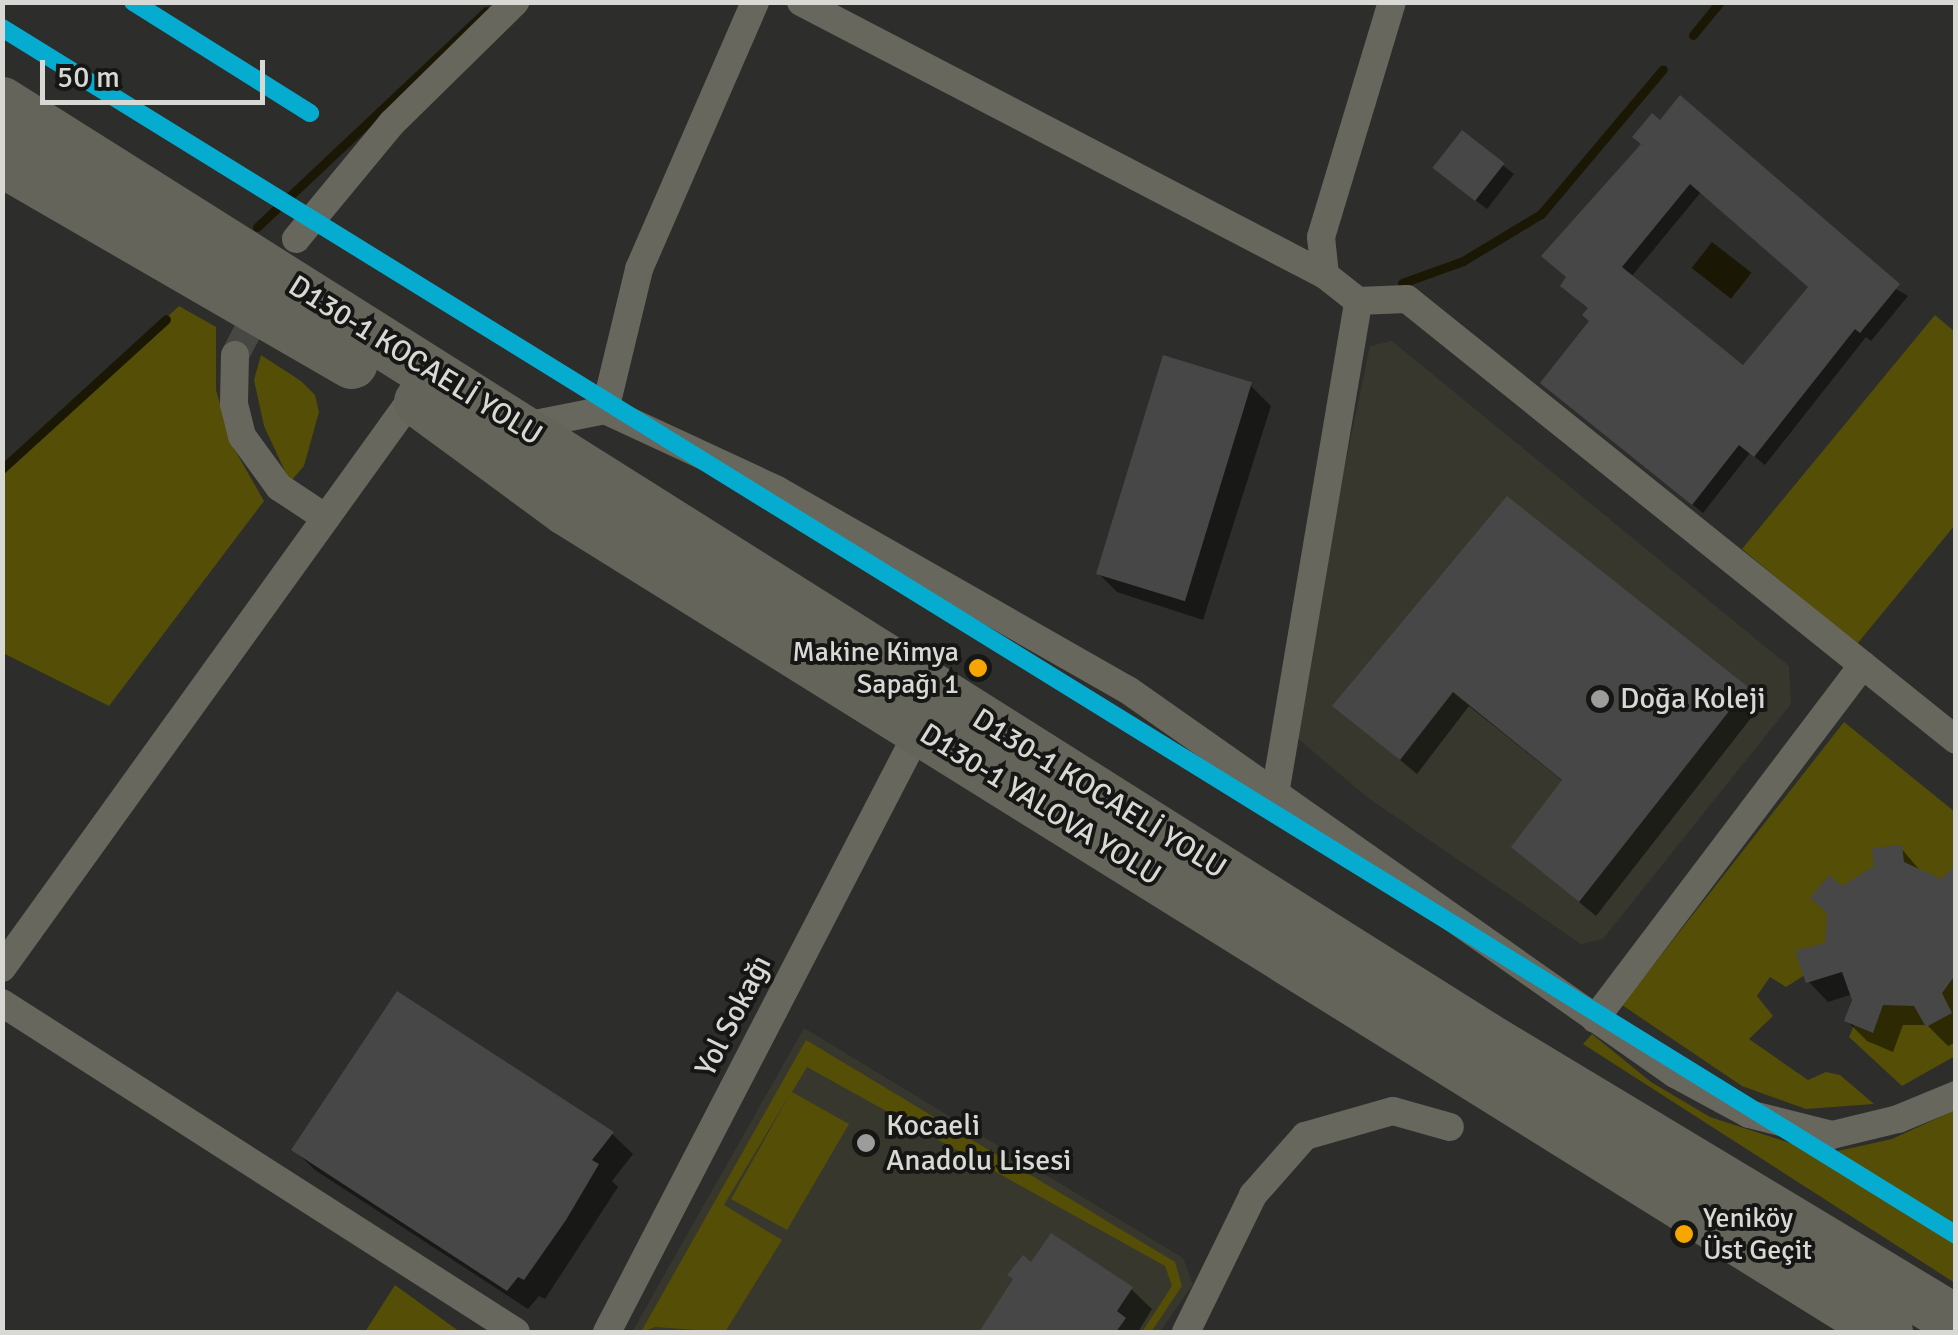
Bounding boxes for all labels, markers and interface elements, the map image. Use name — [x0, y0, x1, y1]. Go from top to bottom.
scale bar — [45, 40, 270, 102]
text: 50 m — [57, 59, 120, 96]
street label: D130-1 KOCAELİ YOLU — [282, 268, 548, 454]
place label: Makine Kimya Sapağı 1 — [792, 635, 959, 701]
marker: Makine Kimya Sapağı 1 — [968, 658, 988, 678]
place label: Doğa Koleji — [1620, 681, 1766, 717]
marker: Doğa Koleji — [1589, 688, 1611, 710]
street label: D130-1 KOCAELİ YOLU — [966, 701, 1232, 887]
street label: D130-1 YALOVA YOLU — [913, 716, 1167, 894]
street label: Yol Sokağı — [688, 950, 780, 1082]
place label: Kocaeli Anadolu Lisesi — [886, 1108, 1071, 1178]
marker: Kocaeli Anadolu Lisesi — [855, 1132, 877, 1154]
place label: Yeniköy Üst Geçit — [1703, 1201, 1812, 1267]
marker: Yeniköy Üst Geçit — [1674, 1224, 1694, 1244]

